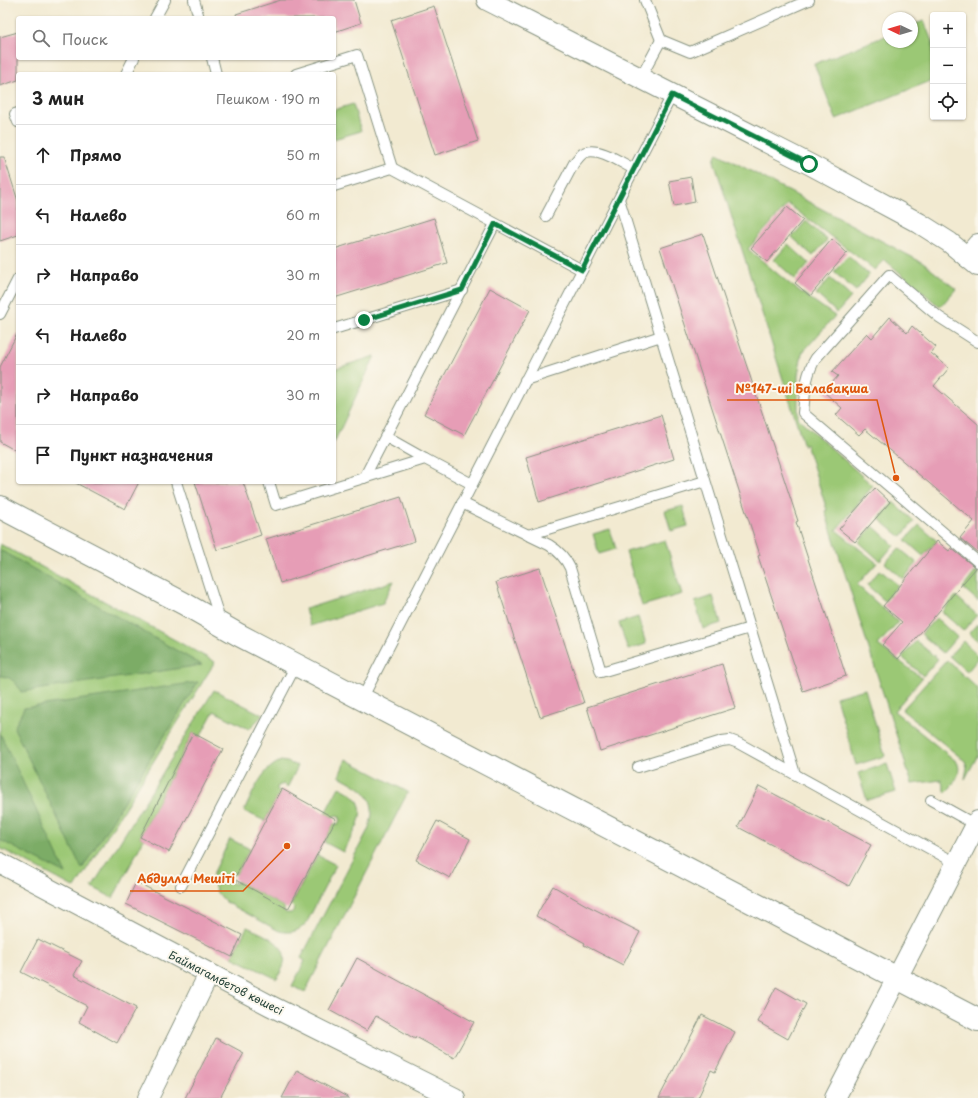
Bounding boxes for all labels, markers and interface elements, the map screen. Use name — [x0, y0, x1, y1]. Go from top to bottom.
north arrow — [882, 12, 918, 48]
map controls — [930, 12, 966, 120]
button: + — [930, 12, 966, 48]
search box — [16, 16, 336, 60]
icon: search — [30, 27, 52, 49]
text: Поиск — [62, 27, 108, 50]
button: − — [930, 48, 966, 84]
button: locate — [930, 84, 966, 120]
text: 3 мин — [32, 85, 84, 111]
text: Пешком · 190 m — [216, 89, 320, 108]
text: Прямо — [70, 143, 121, 166]
icon: ahead — [32, 144, 54, 166]
text: 50 m — [286, 145, 320, 164]
route start — [800, 155, 818, 173]
text: Налево — [70, 203, 127, 226]
icon: left — [32, 204, 54, 226]
text: 60 m — [286, 205, 320, 224]
text: Направо — [70, 263, 139, 286]
icon: right — [32, 264, 54, 286]
text: 30 m — [286, 265, 320, 284]
route end — [355, 311, 373, 329]
text: Налево — [70, 323, 127, 346]
icon: left — [32, 324, 54, 346]
text: 20 m — [286, 325, 320, 344]
callout: №147-ші Балабақша — [727, 376, 877, 400]
text: №147-ші Балабақша — [735, 379, 869, 397]
text: Направо — [70, 383, 139, 406]
icon: right — [32, 384, 54, 406]
text: 30 m — [286, 385, 320, 404]
text: Пункт назначения — [70, 443, 213, 466]
icon: arrive — [32, 444, 54, 466]
callout: Абдулла Мешіті — [130, 867, 243, 891]
text: Абдулла Мешіті — [136, 869, 235, 887]
street label: Баймагамбетов көшесі — [166, 946, 286, 1019]

